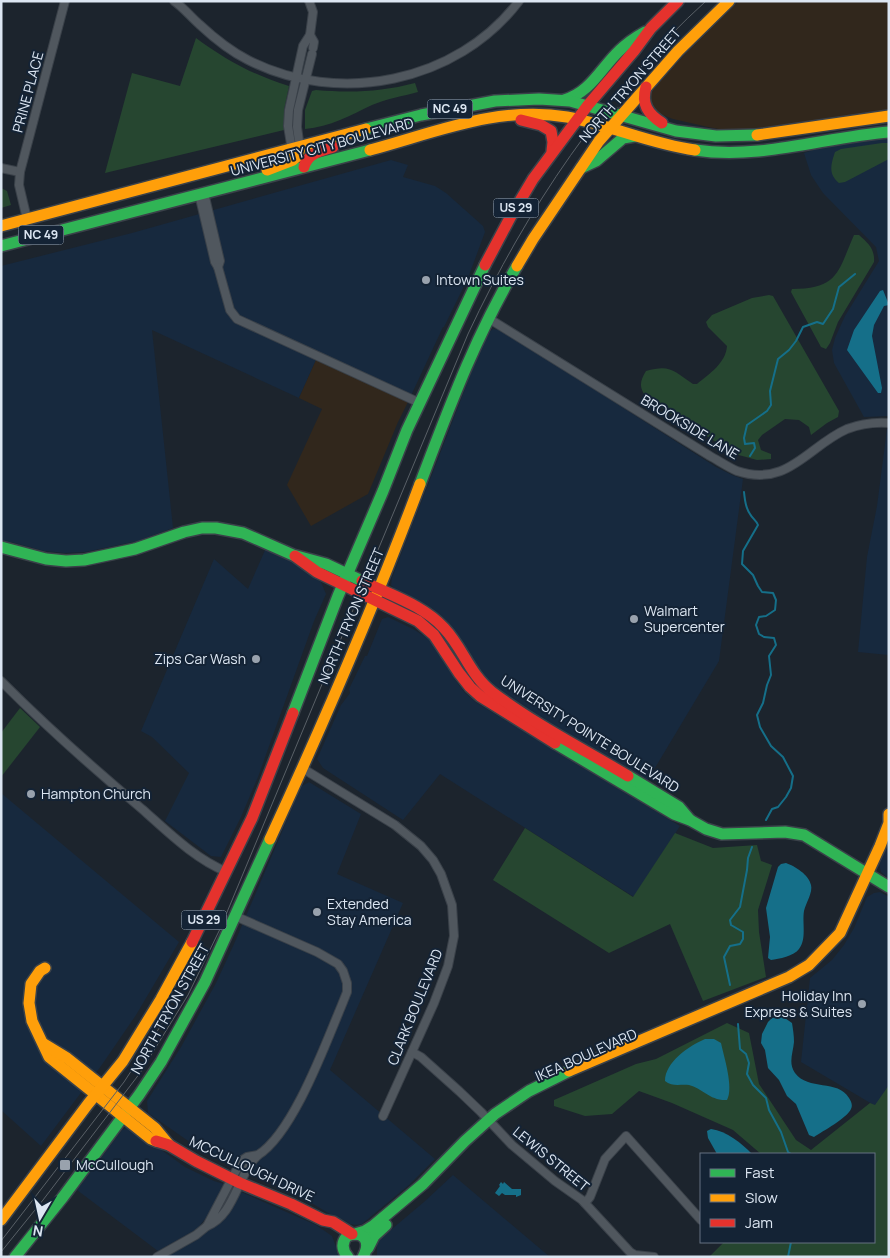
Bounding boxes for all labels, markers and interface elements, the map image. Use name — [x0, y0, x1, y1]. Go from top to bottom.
street label: NORTH TRYON STREET — [575, 23, 685, 146]
street label: PRINE PLACE — [8, 49, 47, 134]
road number: NC 49 — [428, 100, 472, 118]
street label: UNIVERSITY CITY BOULEVARD — [228, 113, 416, 180]
road number: US 29 — [494, 198, 538, 218]
road number: NC 49 — [18, 226, 64, 244]
place label: Intown Suites — [436, 270, 524, 289]
marker: Intown Suites — [420, 274, 432, 286]
street label: BROOKSIDE LANE — [638, 390, 743, 463]
street label: NORTH TRYON STREET — [313, 544, 388, 687]
place label: Walmart Supercenter — [644, 601, 725, 636]
marker: Walmart Supercenter — [628, 613, 640, 625]
place label: Zips Car Wash — [154, 649, 246, 668]
marker: Zips Car Wash — [250, 653, 262, 665]
street label: UNIVERSITY POINTE BOULEVARD — [497, 671, 683, 797]
place label: Hampton Church — [41, 784, 151, 803]
marker: Hampton Church — [25, 788, 37, 800]
place label: Extended Stay America — [327, 894, 411, 929]
marker: Extended Stay America — [311, 906, 323, 918]
road number: US 29 — [182, 910, 226, 930]
street label: NORTH TRYON STREET — [126, 940, 214, 1077]
street label: CLARK BOULEVARD — [383, 946, 447, 1068]
place label: Holiday Inn Express & Suites — [745, 986, 852, 1021]
marker: Holiday Inn Express & Suites — [856, 998, 868, 1010]
street label: IKEA BOULEVARD — [532, 1024, 640, 1085]
street label: LEWIS STREET — [509, 1122, 594, 1196]
street label: MCCULLOUGH DRIVE — [187, 1131, 318, 1206]
legend — [700, 1153, 875, 1243]
place label: McCullough — [76, 1155, 154, 1174]
marker: McCullough — [58, 1158, 72, 1172]
text: Fast — [745, 1162, 774, 1183]
text: Slow — [745, 1187, 778, 1208]
north arrow — [15, 1193, 65, 1243]
text: Jam — [745, 1212, 773, 1233]
text: N — [31, 1221, 44, 1242]

